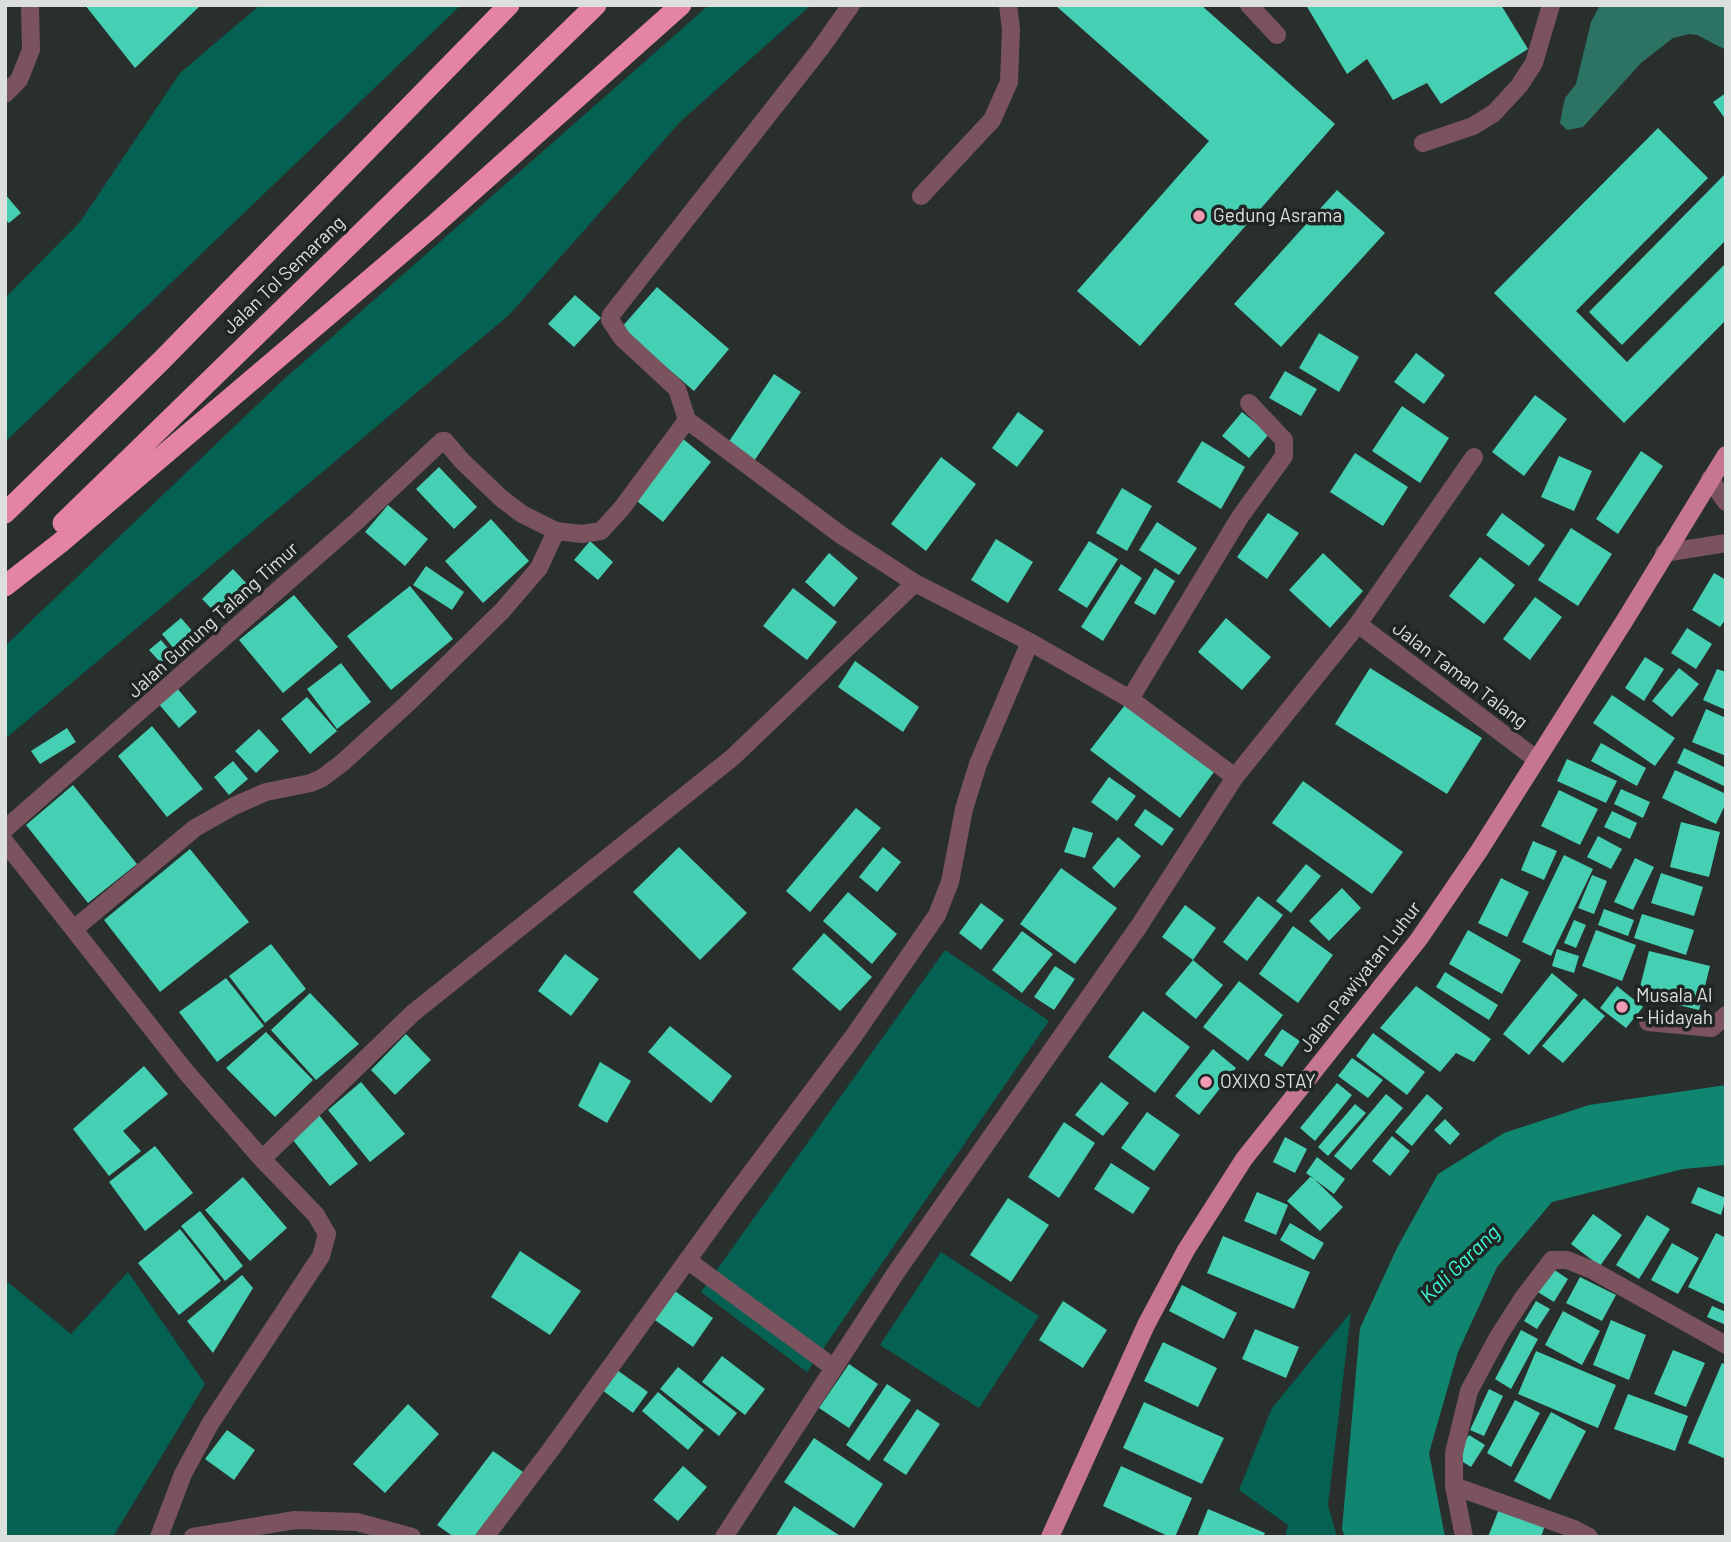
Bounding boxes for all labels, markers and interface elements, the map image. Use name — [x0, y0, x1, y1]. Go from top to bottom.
place label: Gedung Asrama — [1213, 205, 1342, 227]
marker: Gedung Asrama — [1191, 208, 1207, 224]
street label: Jalan Tol Semarang — [218, 211, 350, 339]
street label: Jalan Gunung Talang Timur — [123, 537, 303, 703]
street label: Jalan Taman Talang — [1388, 617, 1532, 733]
street label: Jalan Pawiyatan Luhur — [1294, 897, 1426, 1057]
place label: Musala Al - Hidayah — [1636, 985, 1713, 1029]
marker: Musala Al - Hidayah — [1614, 999, 1630, 1015]
place label: OXIXO STAY — [1220, 1071, 1316, 1093]
marker: OXIXO STAY — [1198, 1074, 1214, 1090]
water label: Kali Garang — [1415, 1220, 1505, 1308]

